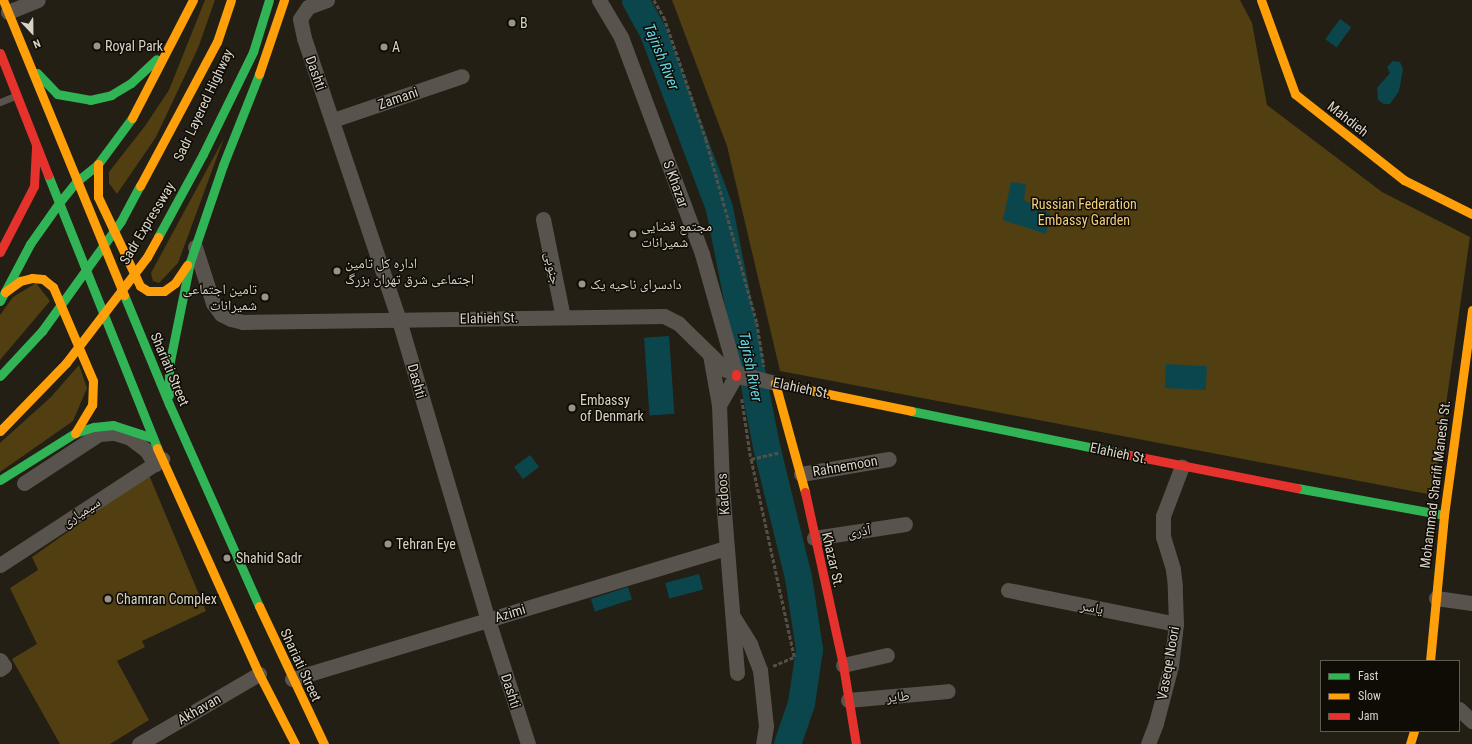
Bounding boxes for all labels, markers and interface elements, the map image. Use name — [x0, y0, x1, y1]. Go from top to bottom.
north arrow — [12, 12, 52, 52]
place label: B — [520, 15, 528, 31]
marker: B — [507, 18, 517, 28]
water label: Tajrish River — [639, 21, 683, 93]
text: N — [31, 36, 42, 51]
place label: Royal Park — [105, 38, 163, 54]
place label: A — [392, 39, 400, 55]
marker: Royal Park — [92, 41, 102, 51]
marker: A — [379, 42, 389, 52]
street label: Sadr Layered Highway — [170, 46, 236, 164]
street label: Dashti — [302, 54, 330, 92]
street label: Zamani — [376, 83, 420, 113]
street label: Mahdieh — [1324, 98, 1372, 140]
street label: S Khazar — [660, 158, 692, 210]
street label: Sadr Expressway — [116, 179, 178, 267]
park label: Russian Federation Embassy Garden — [1031, 196, 1137, 228]
place label: مجتمع قضایی شمیرانات — [641, 218, 712, 250]
marker: مجتمع قضایی شمیرانات — [628, 229, 638, 239]
street label: جنوبی — [542, 250, 564, 286]
place label: اداره کل تامین اجتماعی شرق تهران بزرگ — [345, 255, 474, 288]
marker: اداره کل تامین اجتماعی شرق تهران بزرگ — [332, 266, 342, 276]
place label: دادسرای ناحیه یک — [590, 276, 682, 292]
marker: دادسرای ناحیه یک — [577, 279, 587, 289]
place label: تامین اجتماعی شمیرانات — [183, 281, 257, 314]
marker: تامین اجتماعی شمیرانات — [260, 292, 270, 302]
street label: Elahieh St. — [460, 309, 518, 327]
street label: Shariati Street — [147, 330, 193, 408]
water label: Tajrish River — [734, 331, 766, 403]
street label: Dashti — [404, 362, 430, 400]
street label: Elahieh St. — [772, 374, 832, 402]
place label: Embassy of Denmark — [580, 392, 644, 424]
street label: Mohammad Sharifi Manesh St. — [1416, 399, 1454, 569]
marker: Embassy of Denmark — [567, 403, 577, 413]
street label: Elahieh St. — [1089, 439, 1149, 467]
street label: Rahnemoon — [811, 452, 879, 480]
street label: Kadoos — [713, 473, 733, 515]
street label: سیمیاری — [59, 493, 103, 531]
street label: آذری — [846, 521, 872, 541]
street label: Khazar St. — [818, 531, 848, 589]
place label: Tehran Eye — [396, 536, 456, 552]
marker: Tehran Eye — [383, 539, 393, 549]
place label: Shahid Sadr — [236, 550, 302, 566]
marker: Shahid Sadr — [221, 552, 233, 564]
place label: Chamran Complex — [116, 591, 217, 607]
marker: Chamran Complex — [103, 594, 113, 604]
street label: یاسر — [1079, 597, 1105, 617]
street label: Azimi — [493, 600, 527, 626]
street label: Vaseqe Noori — [1153, 625, 1183, 701]
street label: Shariati Street — [277, 626, 325, 704]
legend — [1320, 660, 1460, 732]
text: Fast — [1358, 669, 1378, 683]
street label: Dashti — [498, 672, 524, 710]
street label: طایر — [886, 687, 910, 705]
text: Slow — [1358, 689, 1381, 703]
street label: Akhavan — [174, 690, 224, 728]
text: Jam — [1358, 709, 1379, 723]

